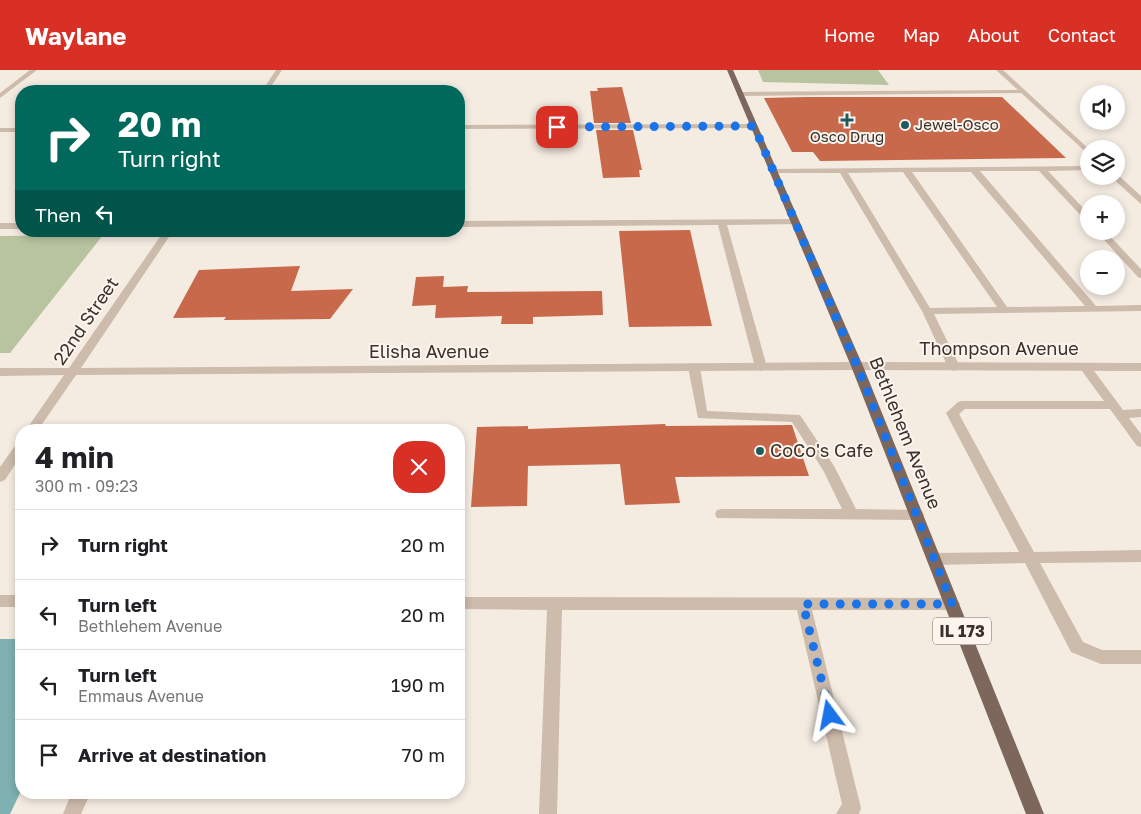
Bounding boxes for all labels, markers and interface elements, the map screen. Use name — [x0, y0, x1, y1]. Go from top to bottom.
text: Waylane — [25, 21, 126, 50]
text: Home — [824, 24, 875, 46]
text: Map — [903, 24, 940, 46]
text: About — [968, 24, 1020, 46]
text: Contact — [1048, 24, 1116, 46]
map controls — [1080, 85, 1125, 295]
button: sound — [1080, 85, 1125, 130]
text: 20 m — [118, 103, 201, 145]
icon: right — [35, 105, 100, 170]
pin — [536, 106, 578, 148]
icon: arrive — [543, 113, 571, 141]
marker: Osco Drug — [841, 114, 853, 126]
place label: Jewel-Osco — [915, 115, 999, 133]
marker: Jewel-Osco — [899, 119, 911, 131]
place label: Osco Drug — [810, 127, 884, 145]
button: layers — [1080, 140, 1125, 185]
text: Turn right — [118, 145, 221, 172]
button: + — [1080, 195, 1125, 240]
icon: left — [91, 200, 119, 228]
text: Then — [35, 203, 81, 226]
button: − — [1080, 250, 1125, 295]
street label: 22nd Street — [48, 273, 122, 368]
street label: Thompson Avenue — [919, 337, 1079, 359]
street label: Elisha Avenue — [369, 340, 489, 362]
street label: Bethlehem Avenue — [865, 353, 947, 512]
text: 4 min — [35, 439, 114, 475]
place label: CoCo's Cafe — [770, 439, 873, 461]
button: close — [393, 441, 445, 493]
marker: CoCo's Cafe — [754, 445, 766, 457]
text: 300 m · 09:23 — [35, 476, 138, 496]
icon: right — [35, 531, 63, 559]
text: Turn right — [78, 533, 168, 556]
text: 20 m — [401, 533, 445, 556]
text: Turn left — [78, 593, 157, 616]
icon: left — [35, 601, 63, 629]
text: 20 m — [401, 603, 445, 626]
text: Bethlehem Avenue — [78, 616, 222, 636]
road number: IL 173 — [933, 618, 991, 644]
text: Turn left — [78, 663, 157, 686]
icon: left — [35, 671, 63, 699]
text: 190 m — [391, 673, 445, 696]
text: Emmaus Avenue — [78, 686, 204, 706]
position arrow — [803, 688, 855, 740]
icon: arrive — [35, 741, 63, 769]
text: Arrive at destination — [78, 743, 266, 766]
text: 70 m — [402, 743, 445, 766]

